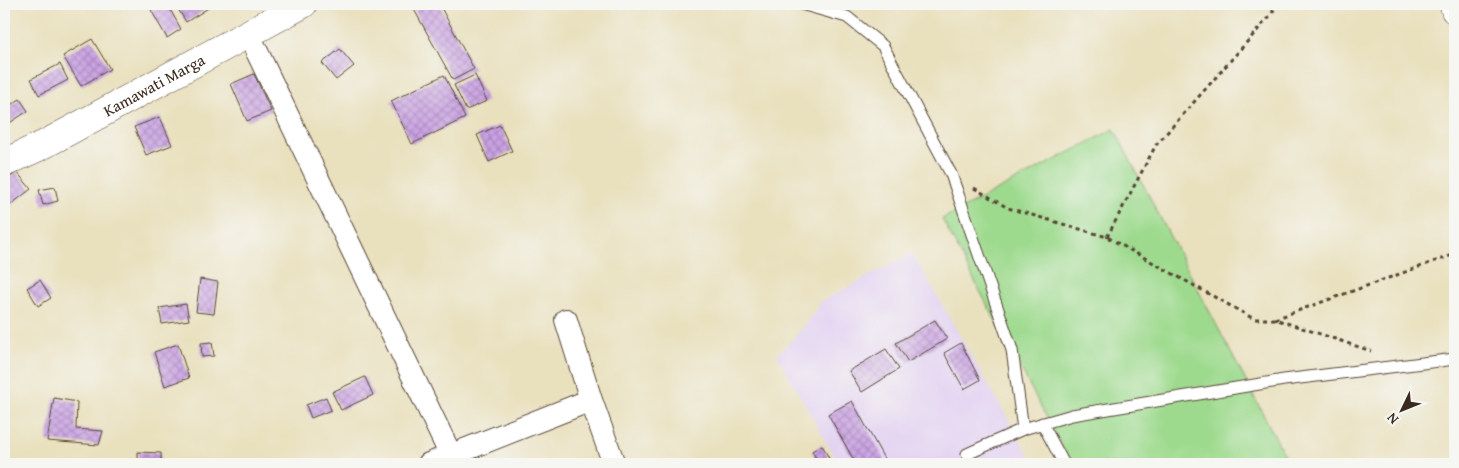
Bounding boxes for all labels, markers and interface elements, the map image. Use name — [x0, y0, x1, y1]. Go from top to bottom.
street label: Kamawati Marga — [99, 47, 209, 122]
north arrow — [1376, 386, 1426, 436]
text: N — [1382, 408, 1403, 429]

